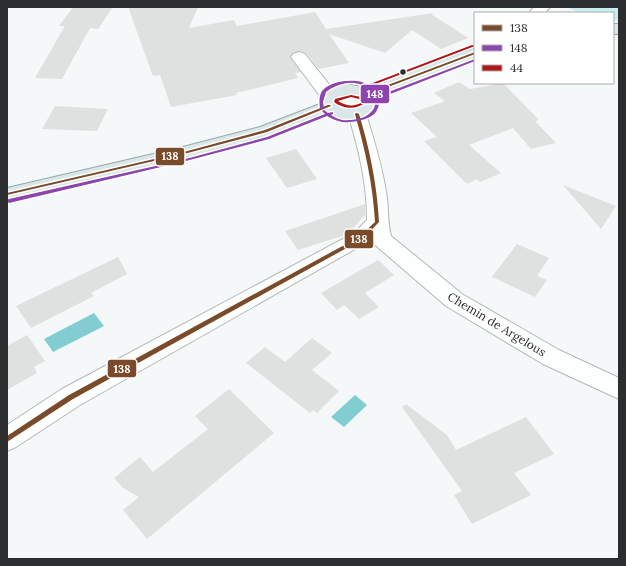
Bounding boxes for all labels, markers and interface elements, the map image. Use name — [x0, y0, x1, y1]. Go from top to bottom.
legend — [474, 12, 614, 84]
text: 138 — [510, 20, 528, 35]
text: 148 — [510, 40, 528, 55]
text: 44 — [510, 60, 524, 75]
unlabelled marker — [398, 67, 408, 77]
line badge: 148 — [360, 84, 390, 104]
text: 148 — [367, 87, 383, 101]
line badge: 138 — [155, 147, 185, 166]
text: 138 — [162, 149, 178, 163]
line badge: 138 — [344, 229, 374, 249]
text: 138 — [351, 232, 367, 246]
street label: Chemin de Argelous — [445, 289, 549, 360]
line badge: 138 — [107, 359, 137, 378]
text: 138 — [114, 362, 130, 376]

